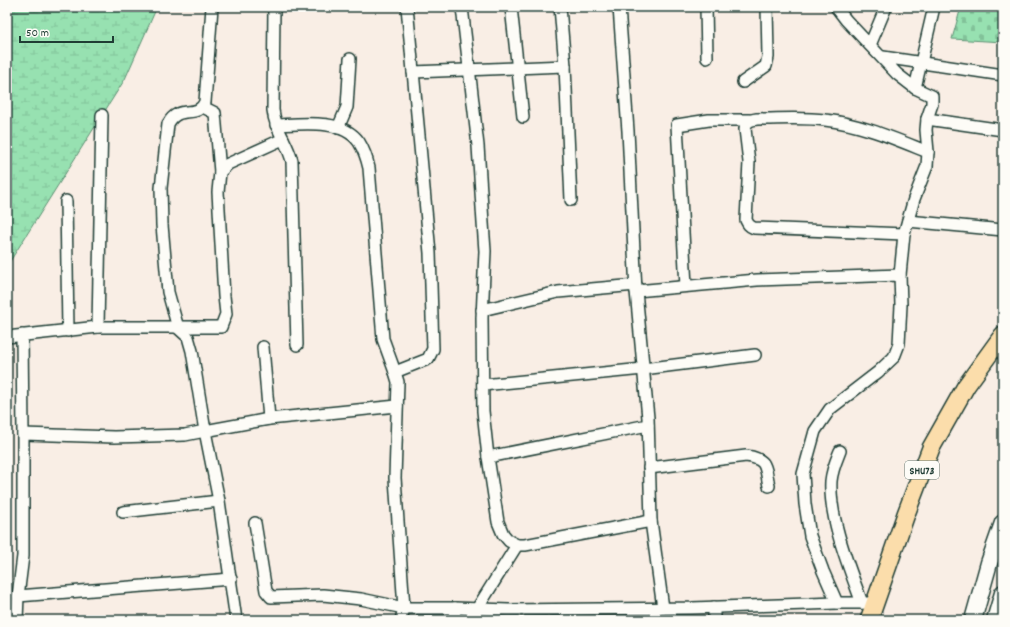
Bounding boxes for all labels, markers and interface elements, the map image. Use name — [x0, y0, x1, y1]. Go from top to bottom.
scale bar — [20, 18, 113, 44]
text: 50 m — [26, 25, 49, 42]
road number: SHU73 — [905, 461, 939, 479]

